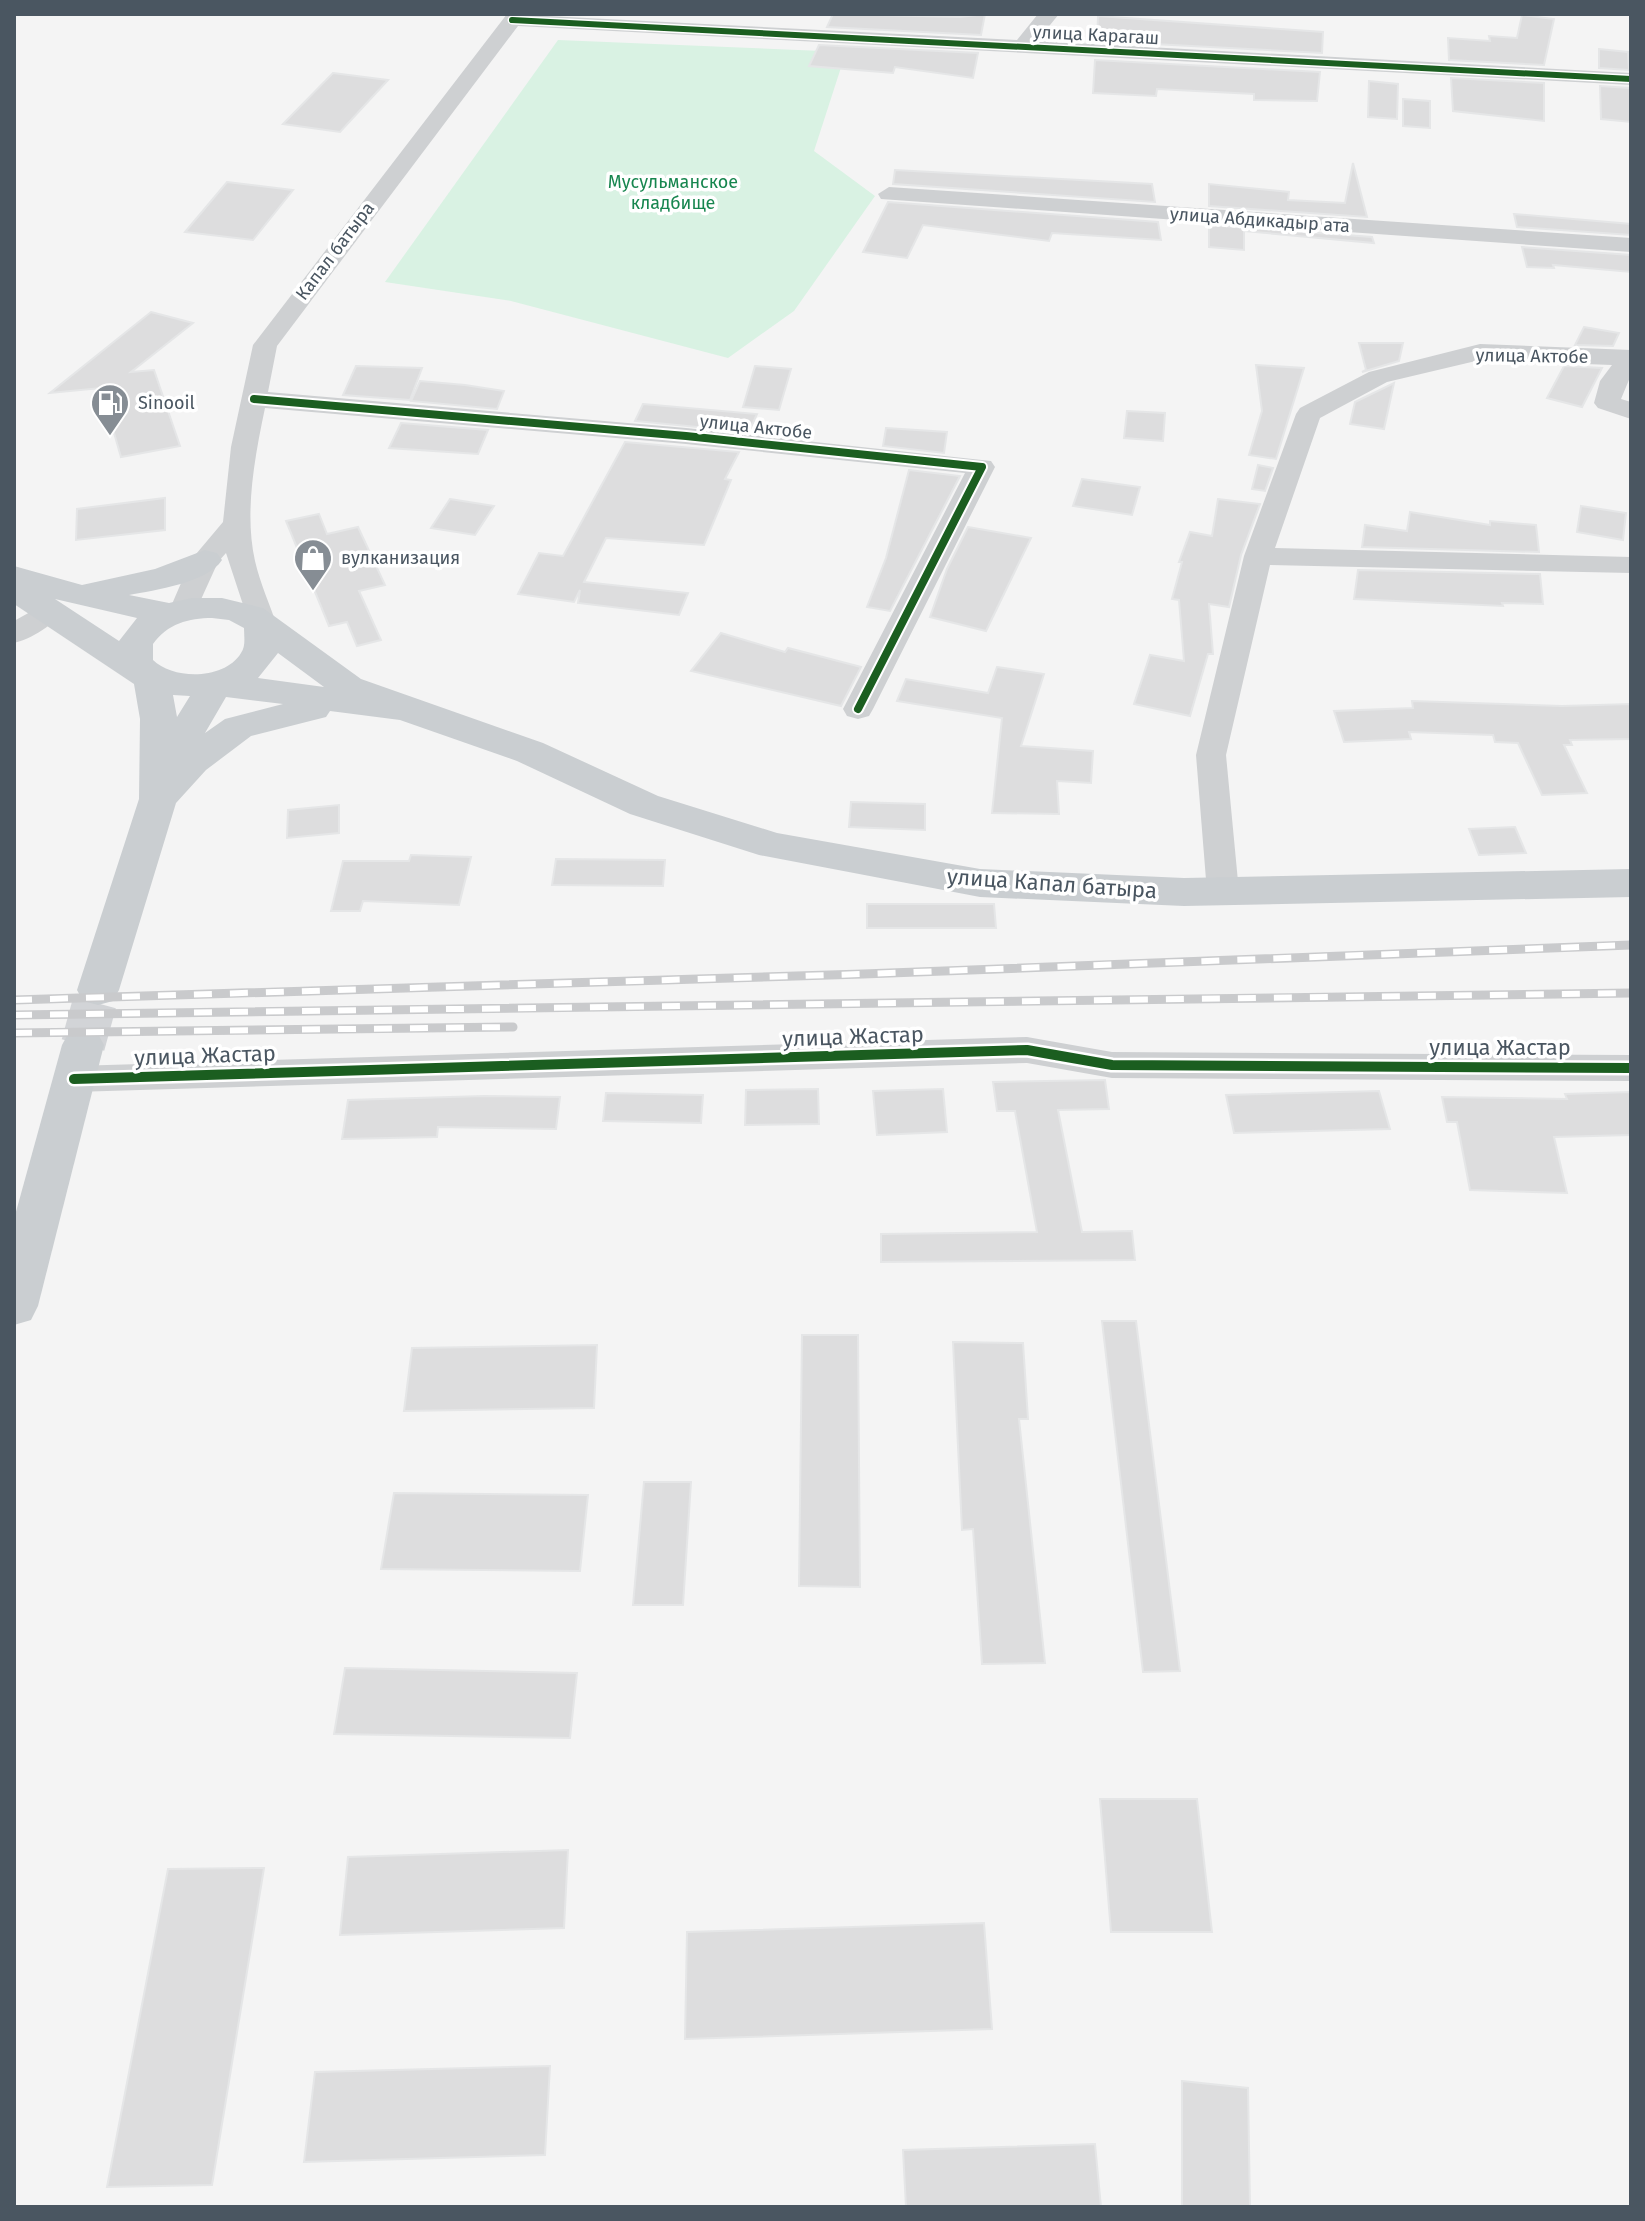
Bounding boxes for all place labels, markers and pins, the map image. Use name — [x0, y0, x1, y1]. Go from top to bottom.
fuel station icon: Sinooil — [89, 382, 131, 437]
place label: Sinooil — [138, 392, 195, 414]
shop icon: вулканизация — [292, 537, 334, 592]
place label: вулканизация — [341, 547, 460, 569]

